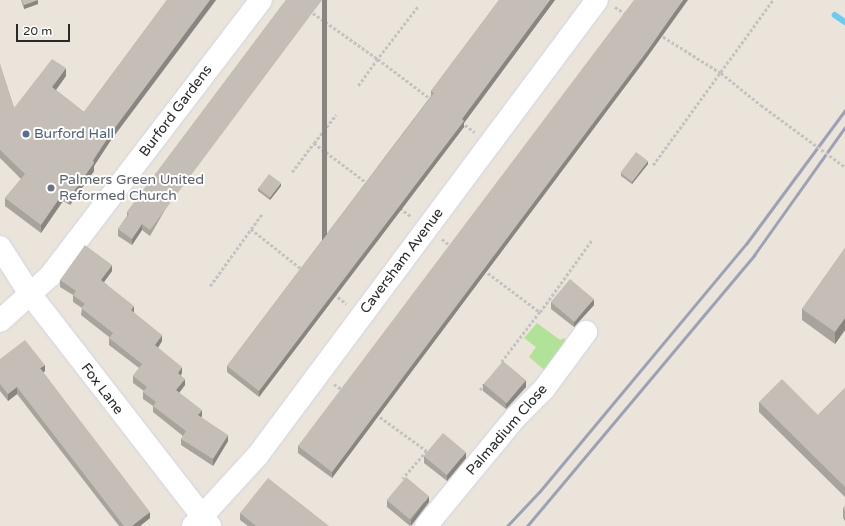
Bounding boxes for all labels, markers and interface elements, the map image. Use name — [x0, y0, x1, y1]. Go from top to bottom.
scale bar — [18, 16, 72, 42]
text: 20 m — [23, 24, 52, 38]
street label: Burford Gardens — [136, 62, 216, 160]
place label: Burford Hall — [34, 126, 114, 142]
marker: Burford Hall — [21, 129, 31, 139]
place label: Palmers Green United Reformed Church — [59, 172, 204, 204]
marker: Palmers Green United Reformed Church — [46, 183, 56, 193]
street label: Caversham Avenue — [357, 205, 447, 317]
street label: Fox Lane — [77, 360, 127, 418]
street label: Palmadium Close — [463, 381, 551, 479]

